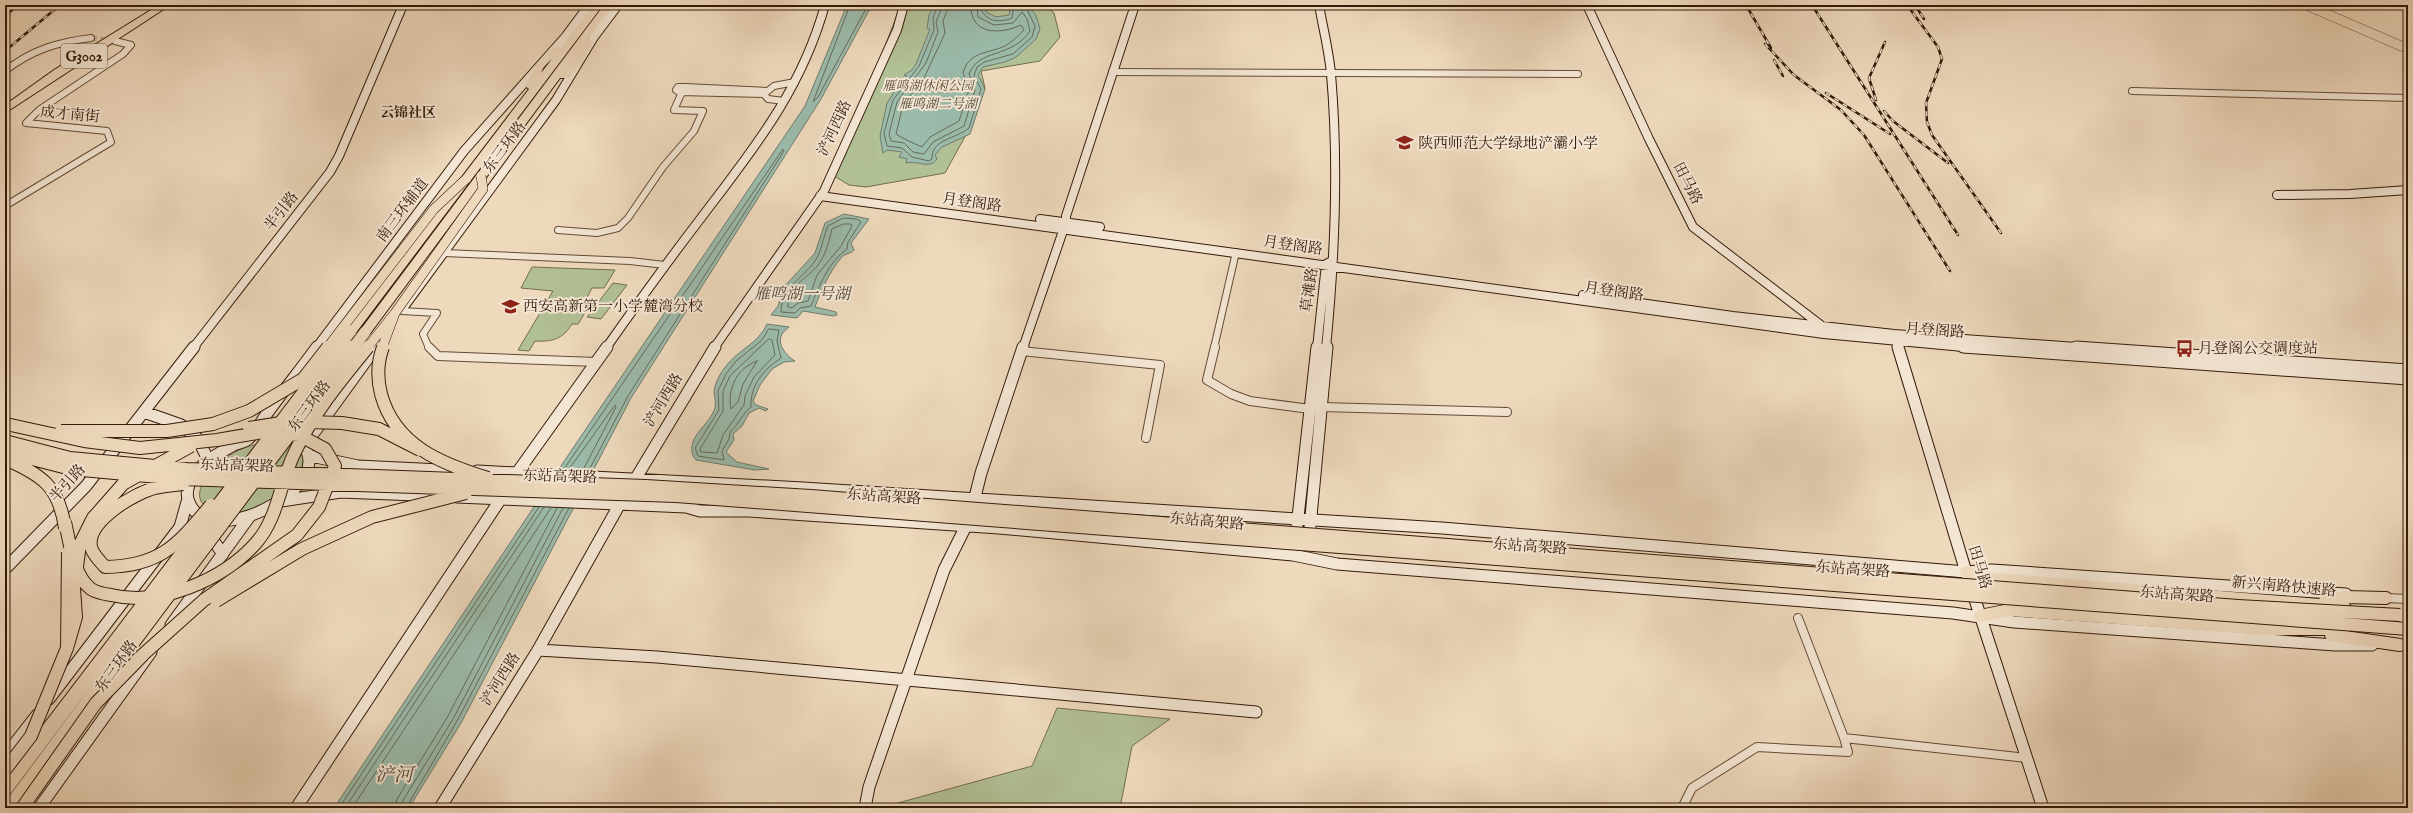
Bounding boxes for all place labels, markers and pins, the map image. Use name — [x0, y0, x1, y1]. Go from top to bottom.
school or university icon: 陕西师范大学绿地浐灞小学 — [1395, 133, 1415, 153]
place label: 陕西师范大学绿地浐灞小学 — [1418, 134, 1598, 153]
school or university icon: 西安高新第一小学麓湾分校 — [500, 296, 520, 316]
place label: 西安高新第一小学麓湾分校 — [523, 297, 703, 316]
bus stop icon: 月登阁公交调度站 — [2175, 338, 2195, 358]
place label: 月登阁公交调度站 — [2198, 339, 2318, 358]

